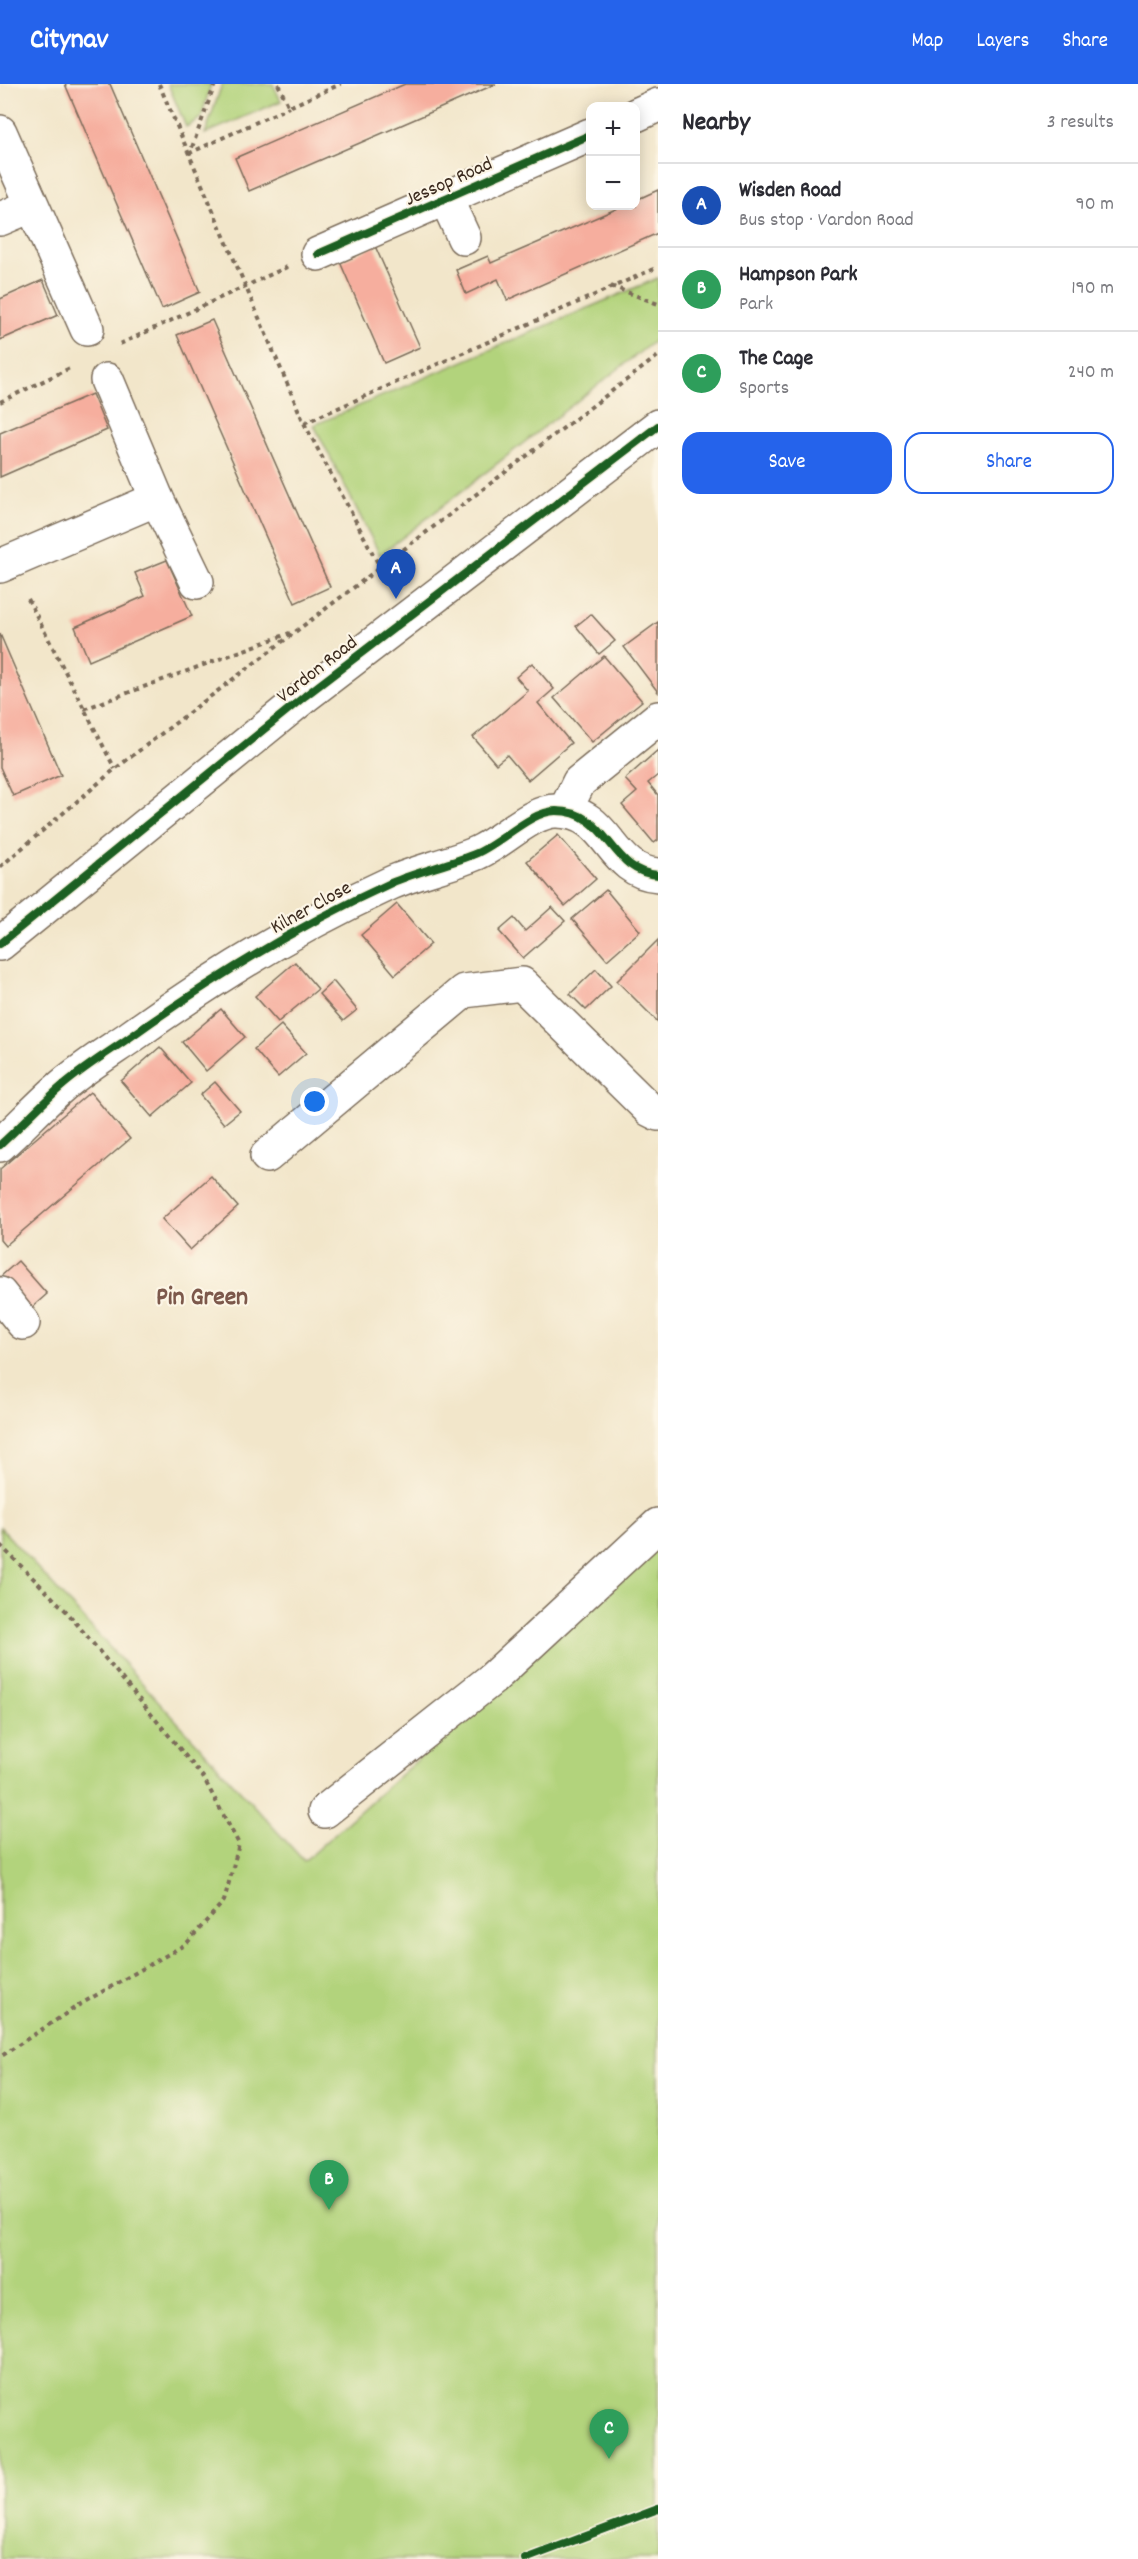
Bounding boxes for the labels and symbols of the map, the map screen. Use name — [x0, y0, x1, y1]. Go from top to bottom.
street label: Jessop Road — [401, 151, 497, 214]
pin: A — [376, 550, 416, 599]
street label: Vardon Road — [271, 630, 364, 711]
street label: Kilner Close — [266, 875, 357, 942]
your location — [300, 1087, 329, 1116]
district label: Pin Green — [156, 1280, 248, 1317]
pin: B — [310, 2160, 348, 2210]
pin: C — [590, 2410, 628, 2459]

